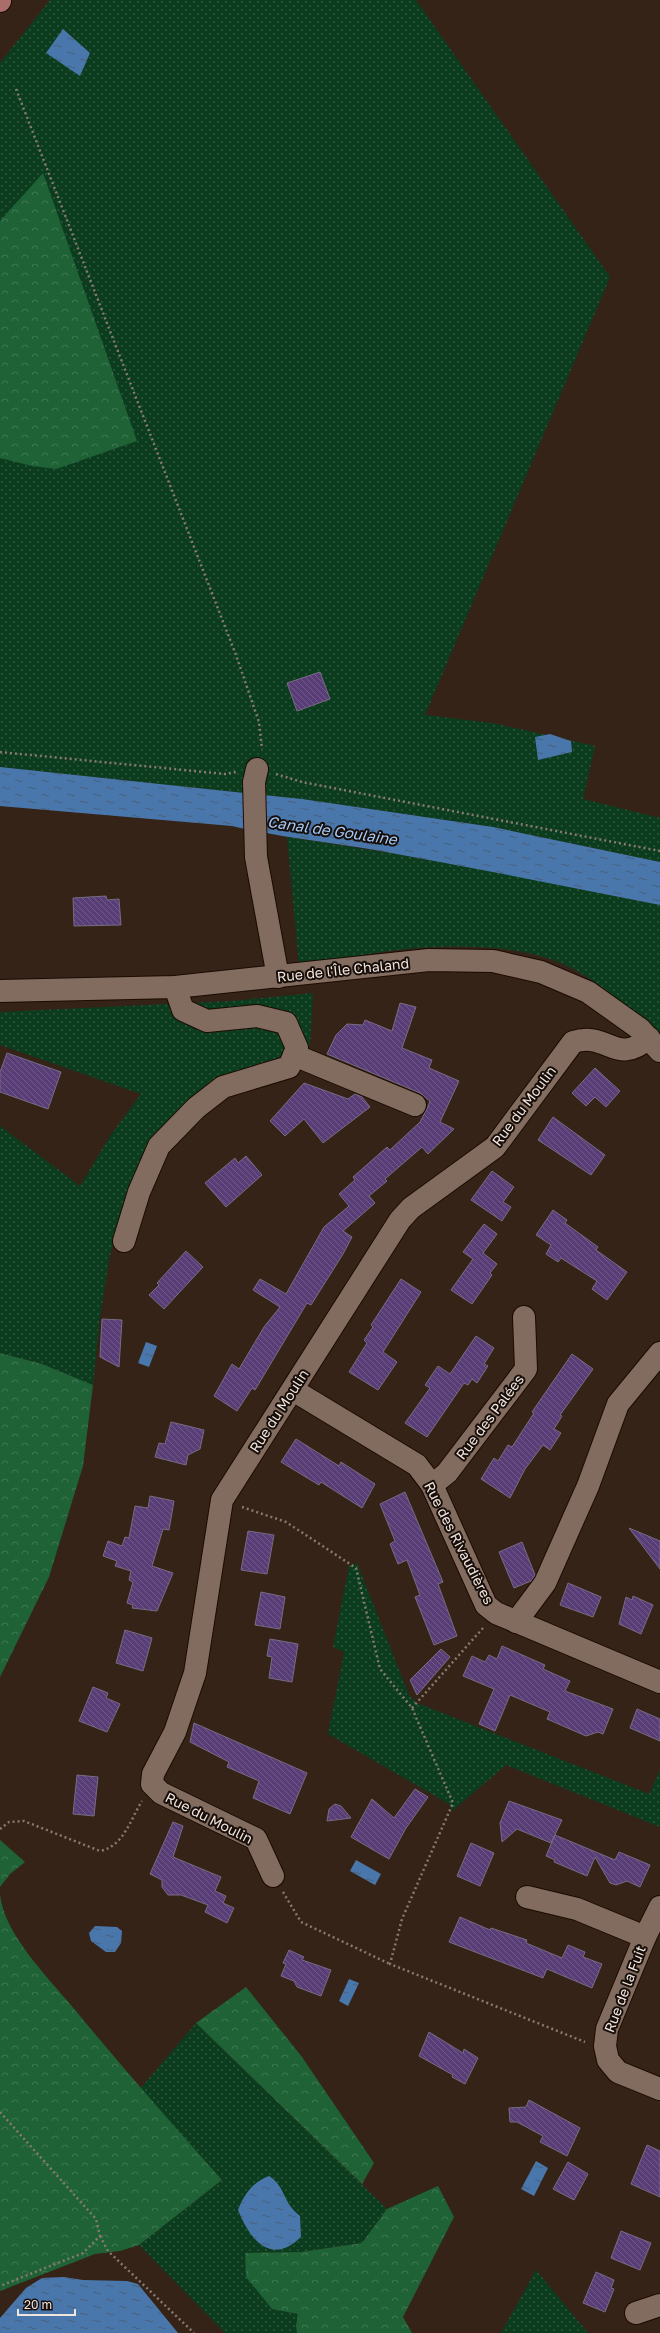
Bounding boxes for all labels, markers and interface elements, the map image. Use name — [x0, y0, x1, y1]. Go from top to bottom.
water label: Canal de Goulaine — [266, 812, 399, 848]
street label: Rue de l'Île Chaland — [276, 954, 410, 985]
street label: Rue du Moulin — [488, 1062, 559, 1149]
street label: Rue du Moulin — [245, 1366, 312, 1455]
street label: Rue des Palées — [452, 1371, 527, 1463]
street label: Rue des Rivaudières — [421, 1479, 498, 1607]
street label: Rue du Moulin — [163, 1788, 256, 1847]
street label: Rue de la Fuit — [600, 1943, 649, 2035]
scale bar — [18, 2291, 75, 2317]
text: 20 m — [24, 2297, 52, 2312]

